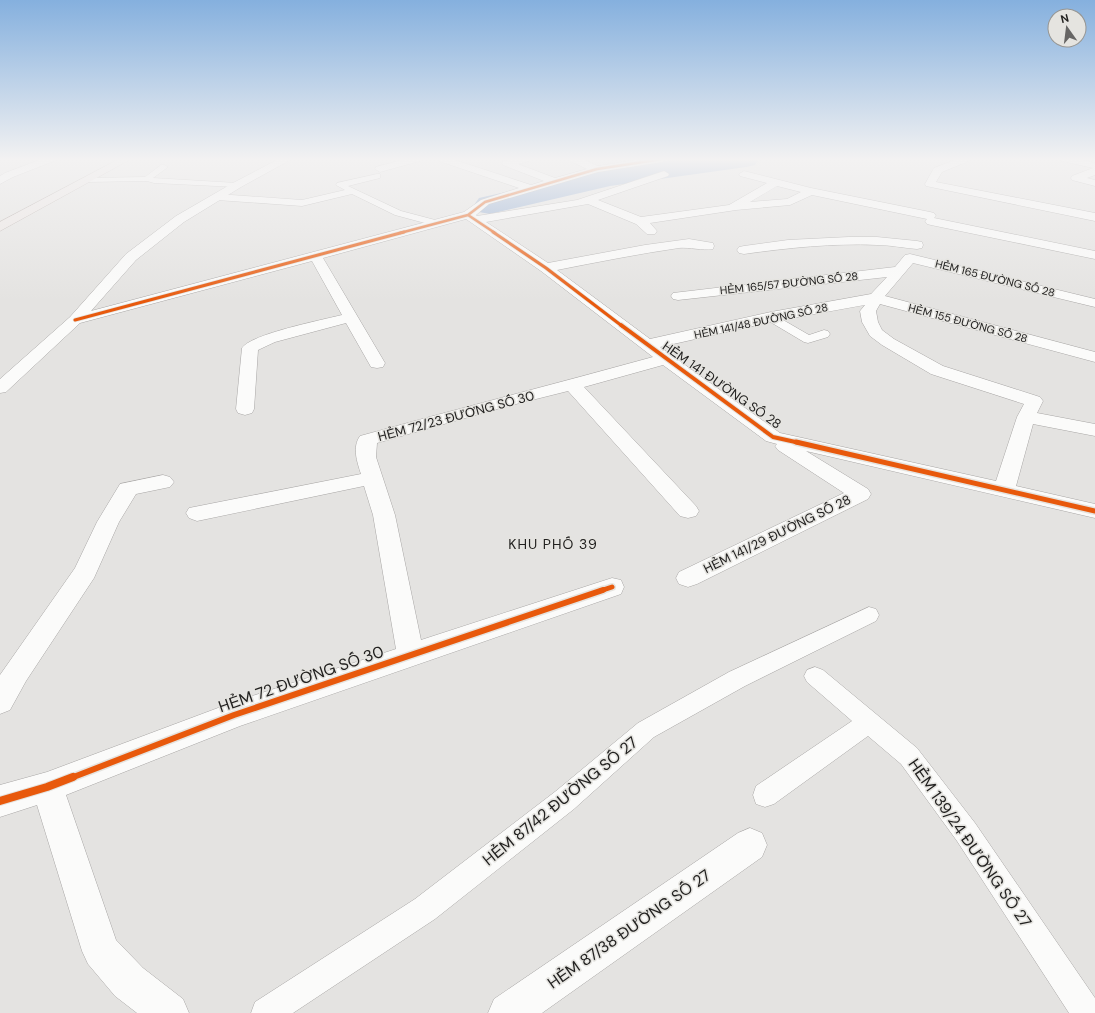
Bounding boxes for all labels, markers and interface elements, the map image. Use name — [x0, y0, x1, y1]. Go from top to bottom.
north arrow — [1047, 8, 1087, 48]
text: N — [1059, 11, 1070, 26]
street label: HẺM 165 ĐƯỜNG SỐ 28 — [934, 256, 1056, 300]
street label: HẺM 165/57 ĐƯỜNG SỐ 28 — [719, 269, 859, 297]
street label: HẺM 141/48 ĐƯỜNG SỐ 28 — [693, 300, 829, 342]
street label: HẺM 155 ĐƯỜNG SỐ 28 — [907, 300, 1029, 346]
street label: HẺM 141 ĐƯỜNG SỐ 28 — [659, 337, 785, 433]
street label: HẺM 72/23 ĐƯỜNG SỐ 30 — [376, 387, 536, 445]
street label: HẺM 141/29 ĐƯỜNG SỐ 28 — [700, 491, 854, 577]
district label: KHU PHỐ 39 — [508, 535, 598, 553]
street label: HẺM 72 ĐƯỜNG SỐ 30 — [216, 641, 386, 717]
street label: HẺM 87/42 ĐƯỜNG SỐ 27 — [478, 732, 642, 870]
street label: HẺM 139/24 ĐƯỜNG SỐ 27 — [904, 755, 1036, 931]
street label: HẺM 87/38 ĐƯỜNG SỐ 27 — [543, 865, 715, 993]

